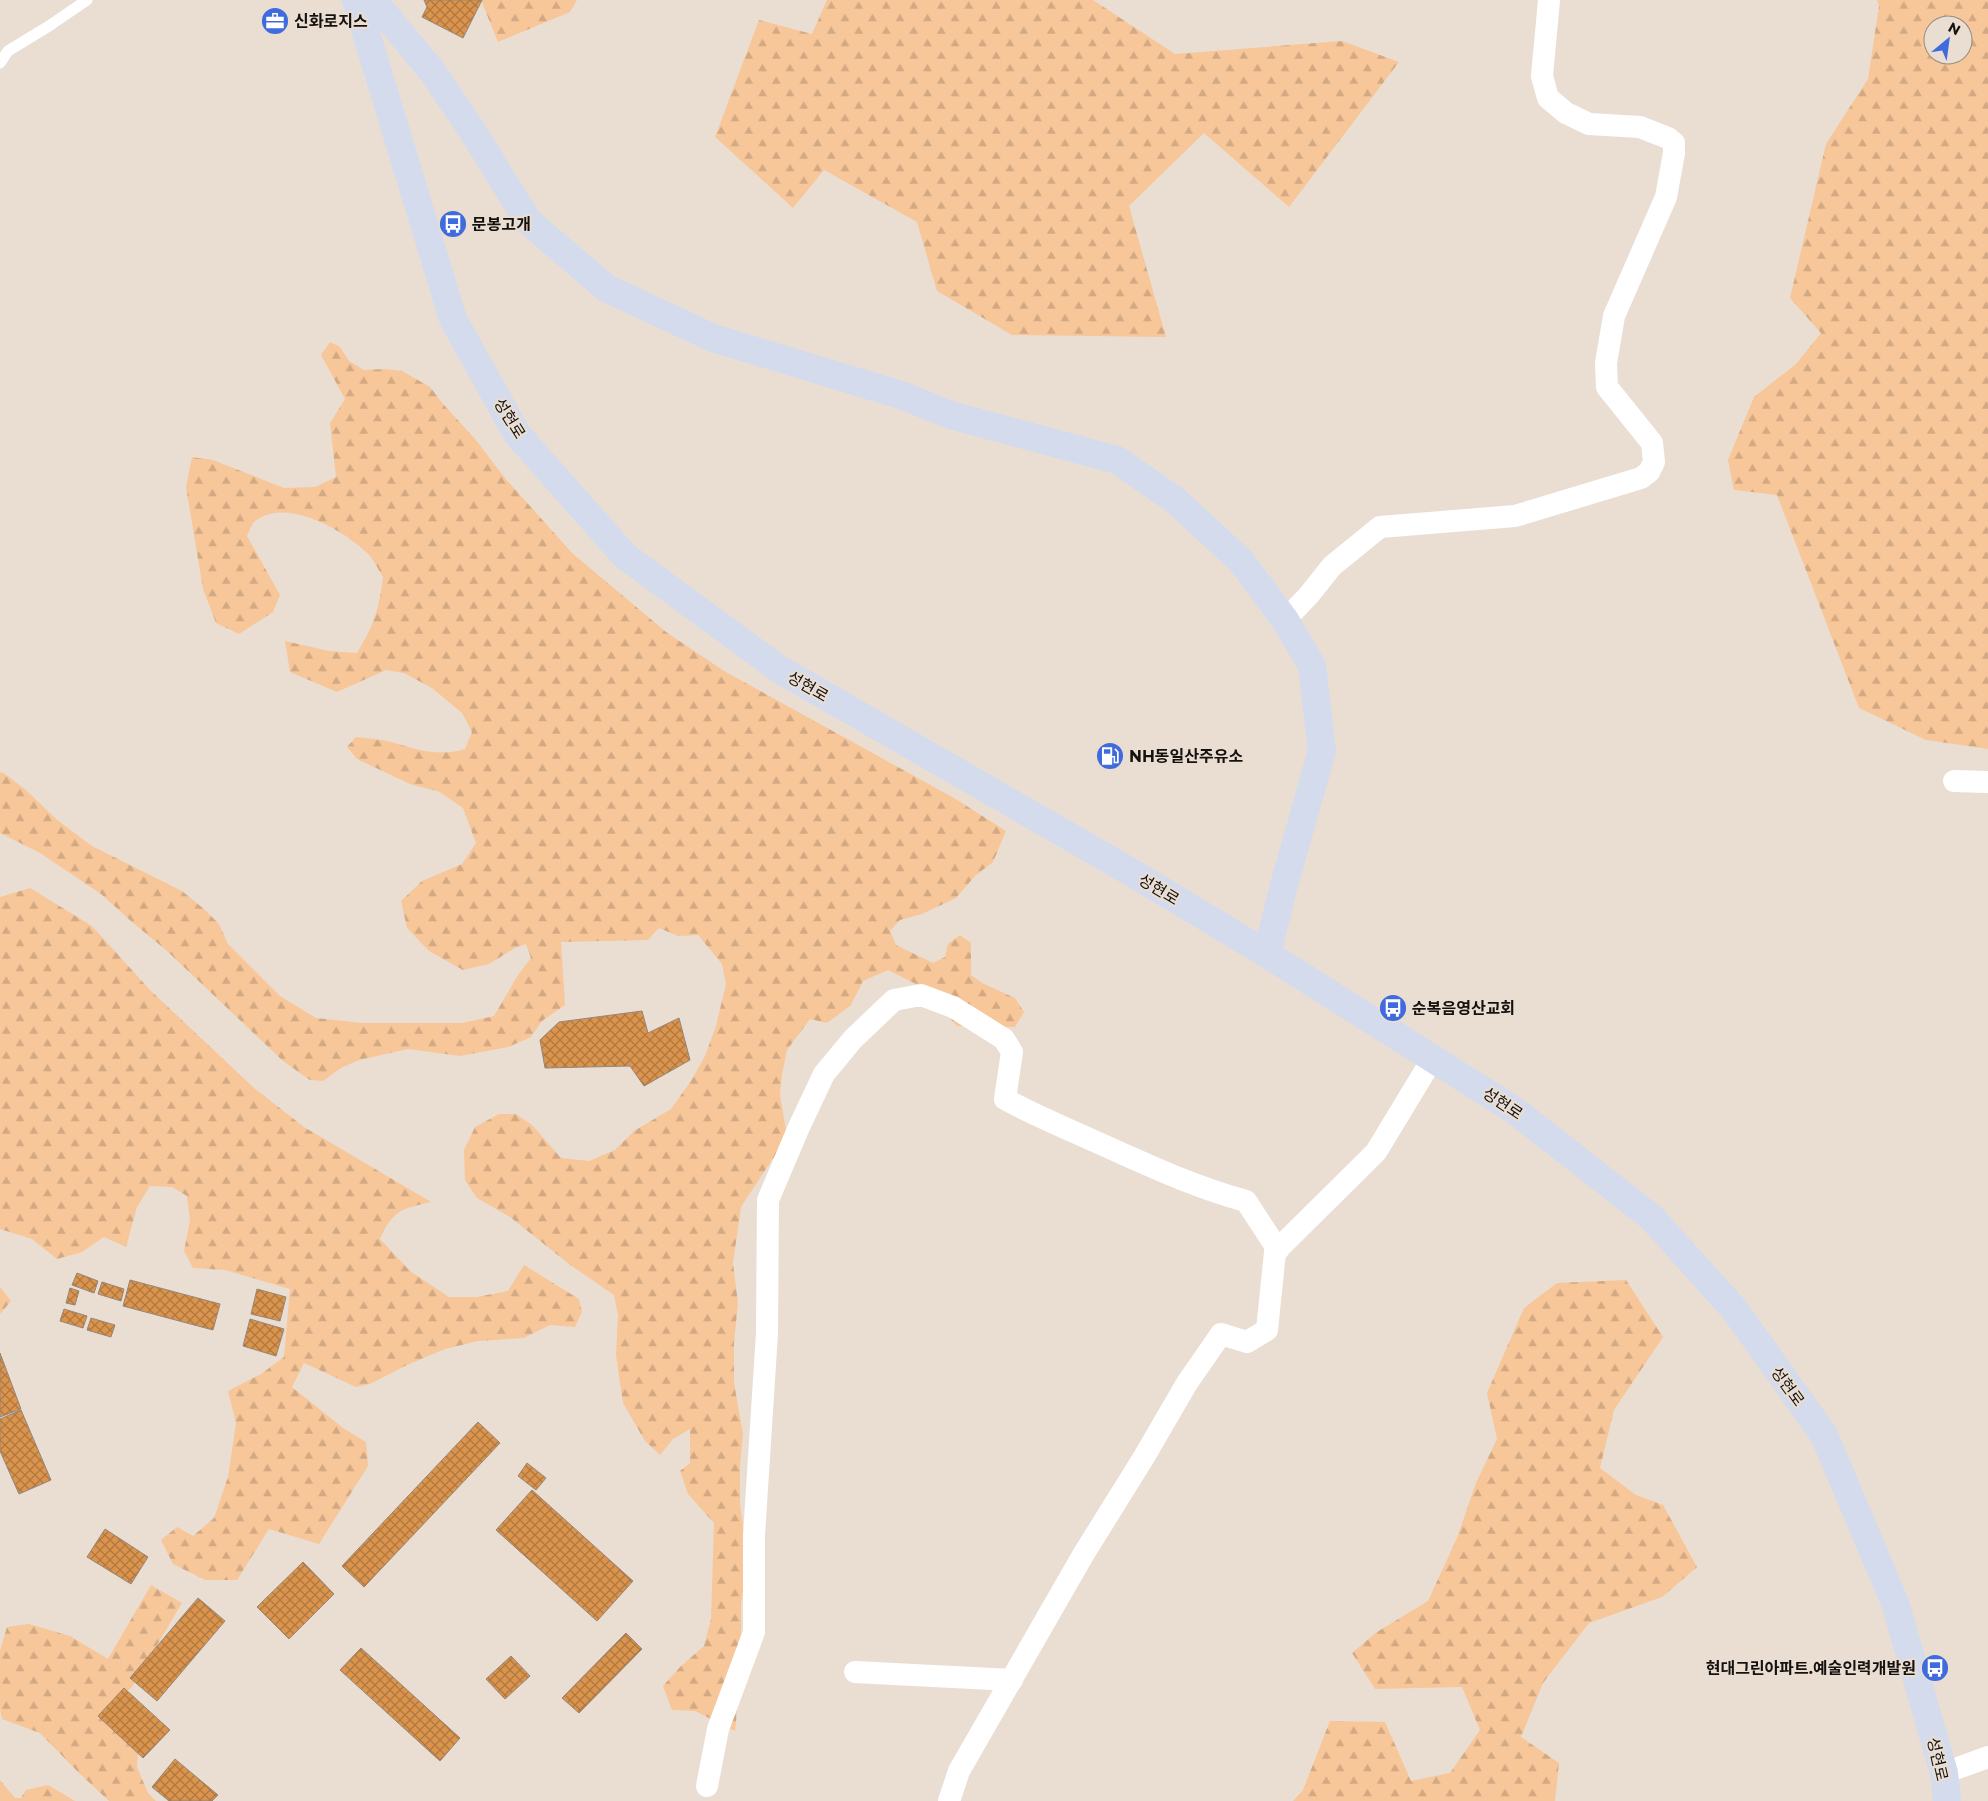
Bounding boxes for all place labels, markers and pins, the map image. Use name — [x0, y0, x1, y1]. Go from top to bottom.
office icon: 신화로지스 — [260, 6, 290, 36]
place label: 신화로지스 — [294, 12, 368, 31]
bus stop icon: 문봉고개 — [438, 209, 468, 239]
place label: 문봉고개 — [472, 215, 531, 234]
fuel station icon: NH동일산주유소 — [1095, 741, 1125, 771]
place label: NH동일산주유소 — [1129, 747, 1243, 766]
bus stop icon: 순복음영산교회 — [1378, 993, 1408, 1023]
place label: 순복음영산교회 — [1412, 999, 1515, 1018]
bus stop icon: 현대그린아파트.예술인력개발원 — [1920, 1653, 1950, 1683]
place label: 현대그린아파트.예술인력개발원 — [1706, 1659, 1916, 1678]

